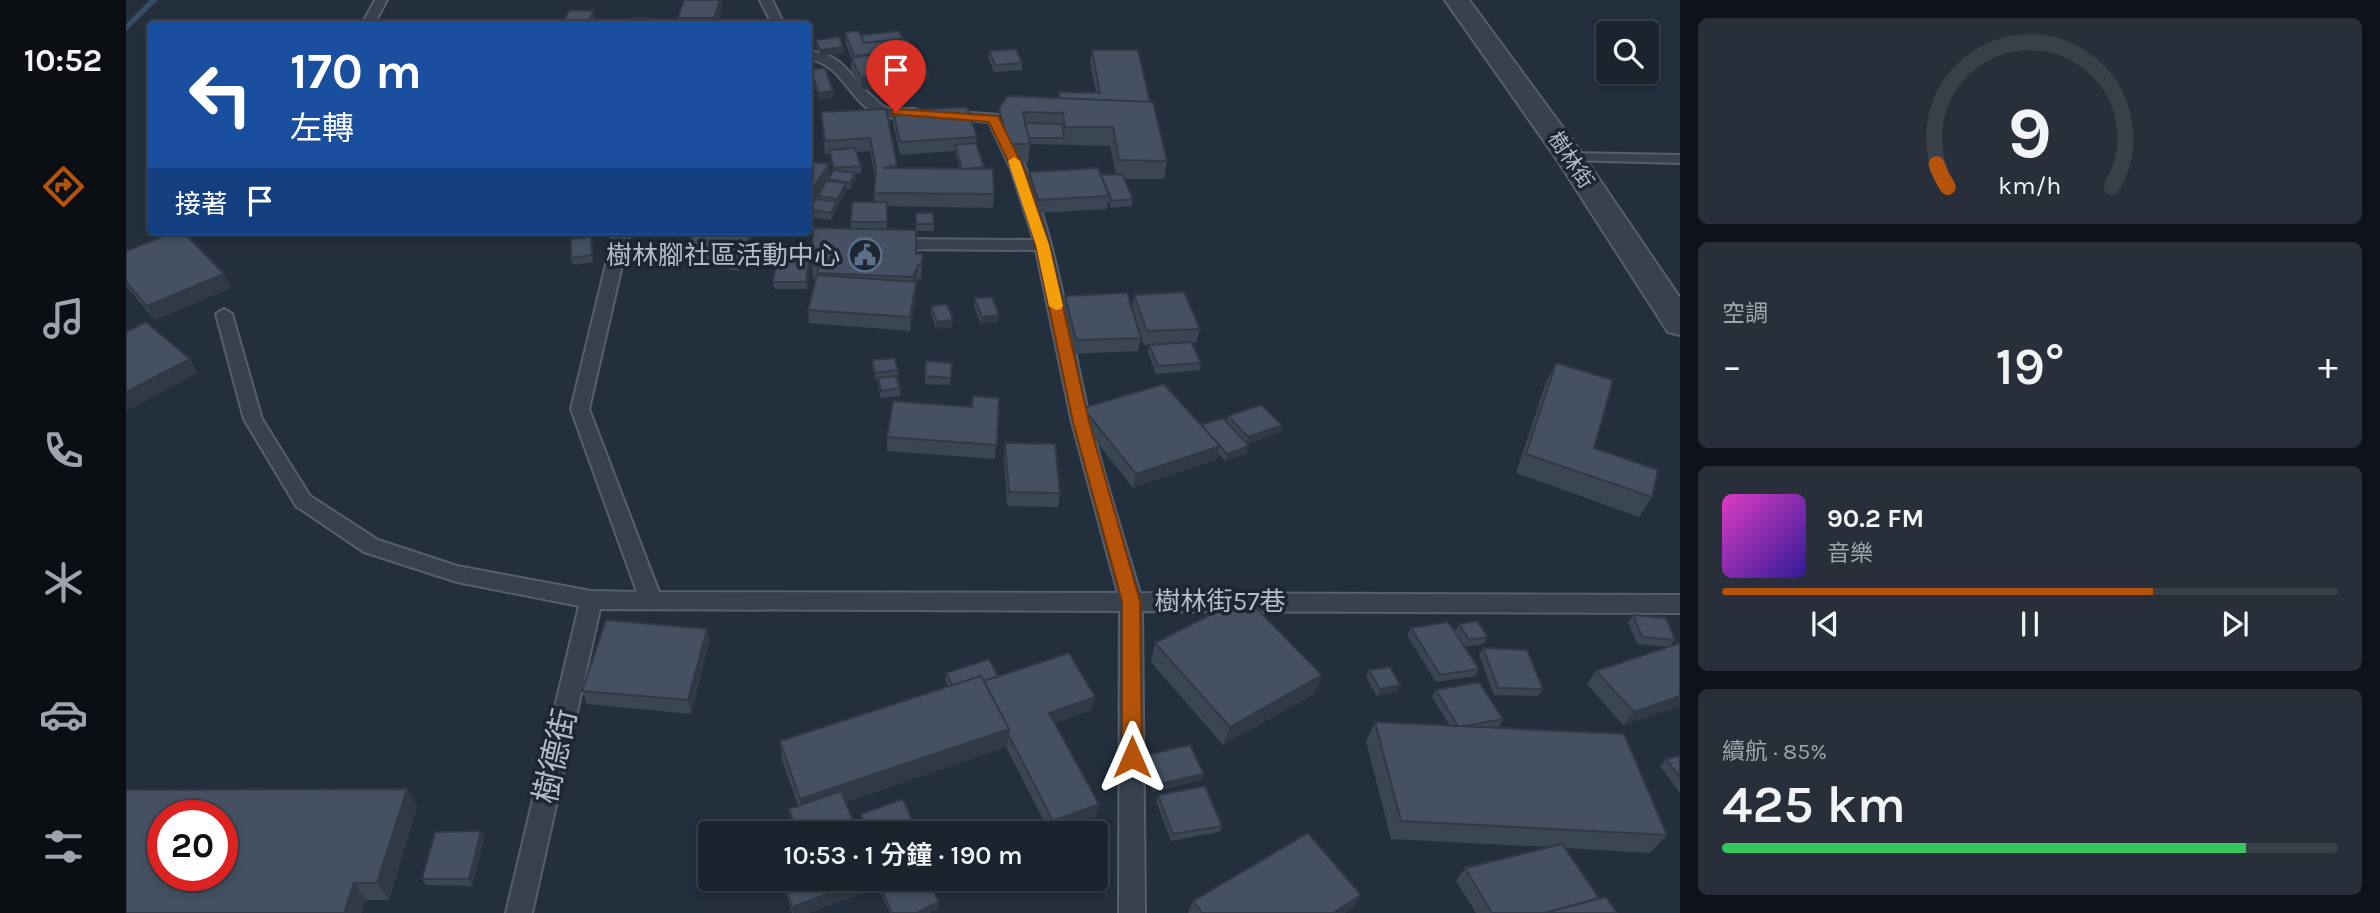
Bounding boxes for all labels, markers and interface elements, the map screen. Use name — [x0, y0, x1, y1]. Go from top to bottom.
map controls — [1596, 21, 1659, 84]
button: search — [1596, 21, 1659, 84]
pin — [866, 40, 926, 112]
text: 10:52 — [24, 42, 102, 79]
text: 170 m — [290, 43, 422, 100]
icon: left — [175, 49, 266, 140]
icon: arrive — [877, 51, 915, 89]
text: 9 — [2008, 90, 2052, 175]
text: 左轉 — [290, 110, 354, 147]
street label: 樹林街 — [1543, 127, 1599, 193]
icon: directions — [39, 162, 88, 211]
text: km/h — [1998, 171, 2062, 200]
icon: arrive — [241, 182, 279, 220]
text: 接著 — [175, 189, 227, 220]
public building icon: 樹林腳社區活動中心 — [846, 236, 884, 274]
place label: 樹林腳社區活動中心 — [606, 240, 840, 271]
icon: music — [39, 294, 88, 343]
text: 空調 — [1722, 300, 1768, 327]
text: 19° — [1996, 336, 2064, 397]
text: − — [1722, 344, 1742, 389]
text: + — [2318, 344, 2338, 389]
icon: phone — [39, 426, 88, 475]
text: 90.2 FM — [1827, 503, 1924, 534]
text: 音樂 — [1827, 540, 1873, 567]
icon: climate — [39, 558, 88, 607]
street label: 樹林街57巷 — [1155, 586, 1285, 617]
icon: previous — [1806, 605, 1844, 643]
icon: pause — [2011, 605, 2049, 643]
icon: next — [2216, 605, 2254, 643]
icon: car — [39, 690, 88, 739]
street label: 樹德街 — [527, 705, 584, 807]
position arrow — [1095, 720, 1169, 794]
text: 續航 · 85% — [1722, 738, 1827, 765]
text: 425 km — [1722, 774, 1906, 835]
speed limit sign: 20 — [147, 800, 238, 891]
icon: filters — [39, 822, 88, 871]
text: 10:53 · 1 分鐘 · 190 m — [783, 840, 1023, 871]

